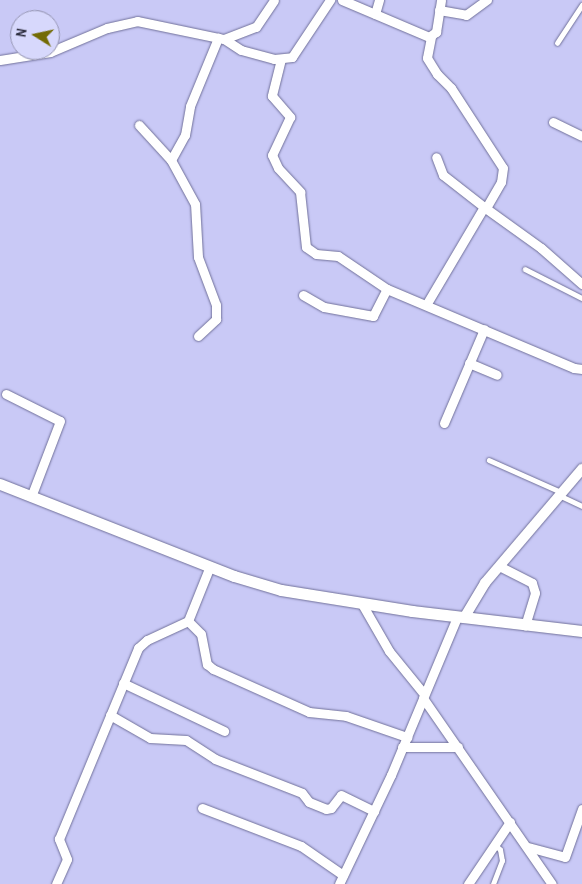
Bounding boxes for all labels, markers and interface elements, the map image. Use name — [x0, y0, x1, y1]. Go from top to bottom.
north arrow — [10, 10, 60, 60]
text: N — [12, 27, 31, 38]

